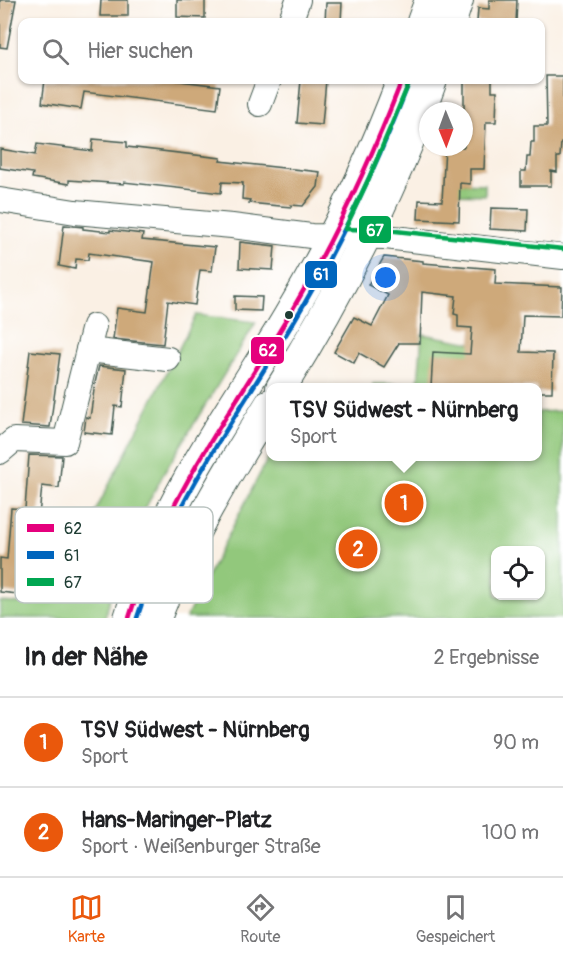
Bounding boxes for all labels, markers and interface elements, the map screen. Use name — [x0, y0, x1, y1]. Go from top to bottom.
search box — [18, 18, 545, 84]
icon: search — [39, 35, 72, 68]
text: Hier suchen — [87, 37, 193, 65]
north arrow — [419, 102, 473, 156]
line badge: 67 — [358, 215, 392, 244]
text: 67 — [366, 221, 384, 241]
line badge: 61 — [304, 260, 338, 289]
your location — [371, 263, 400, 292]
text: 61 — [313, 265, 329, 285]
unlabelled marker — [283, 309, 295, 321]
line badge: 62 — [250, 336, 285, 365]
text: 62 — [259, 341, 277, 361]
popup — [266, 383, 542, 461]
text: TSV Südwest - Nürnberg — [290, 396, 518, 424]
text: Sport — [290, 424, 337, 449]
pin: 1 — [384, 480, 424, 526]
legend — [15, 507, 213, 603]
text: 62 — [64, 519, 82, 539]
pin: 2 — [338, 526, 378, 572]
text: 61 — [64, 546, 80, 566]
map controls — [491, 546, 545, 600]
button: locate — [491, 546, 545, 600]
text: 67 — [64, 573, 82, 593]
text: In der Nähe — [24, 641, 147, 673]
text: 2 Ergebnisse — [434, 645, 539, 670]
text: TSV Südwest - Nürnberg — [81, 716, 309, 744]
text: 1 — [40, 730, 47, 755]
text: 90 m — [493, 730, 539, 755]
text: Sport — [81, 744, 128, 769]
text: Hans-Maringer-Platz — [81, 806, 272, 834]
text: 2 — [38, 820, 49, 845]
text: 100 m — [482, 820, 539, 845]
text: Sport · Weißenburger Straße — [81, 834, 321, 859]
tab: Karte — [68, 891, 105, 947]
tab: Route — [240, 891, 280, 947]
tab: Gespeichert — [416, 891, 495, 947]

